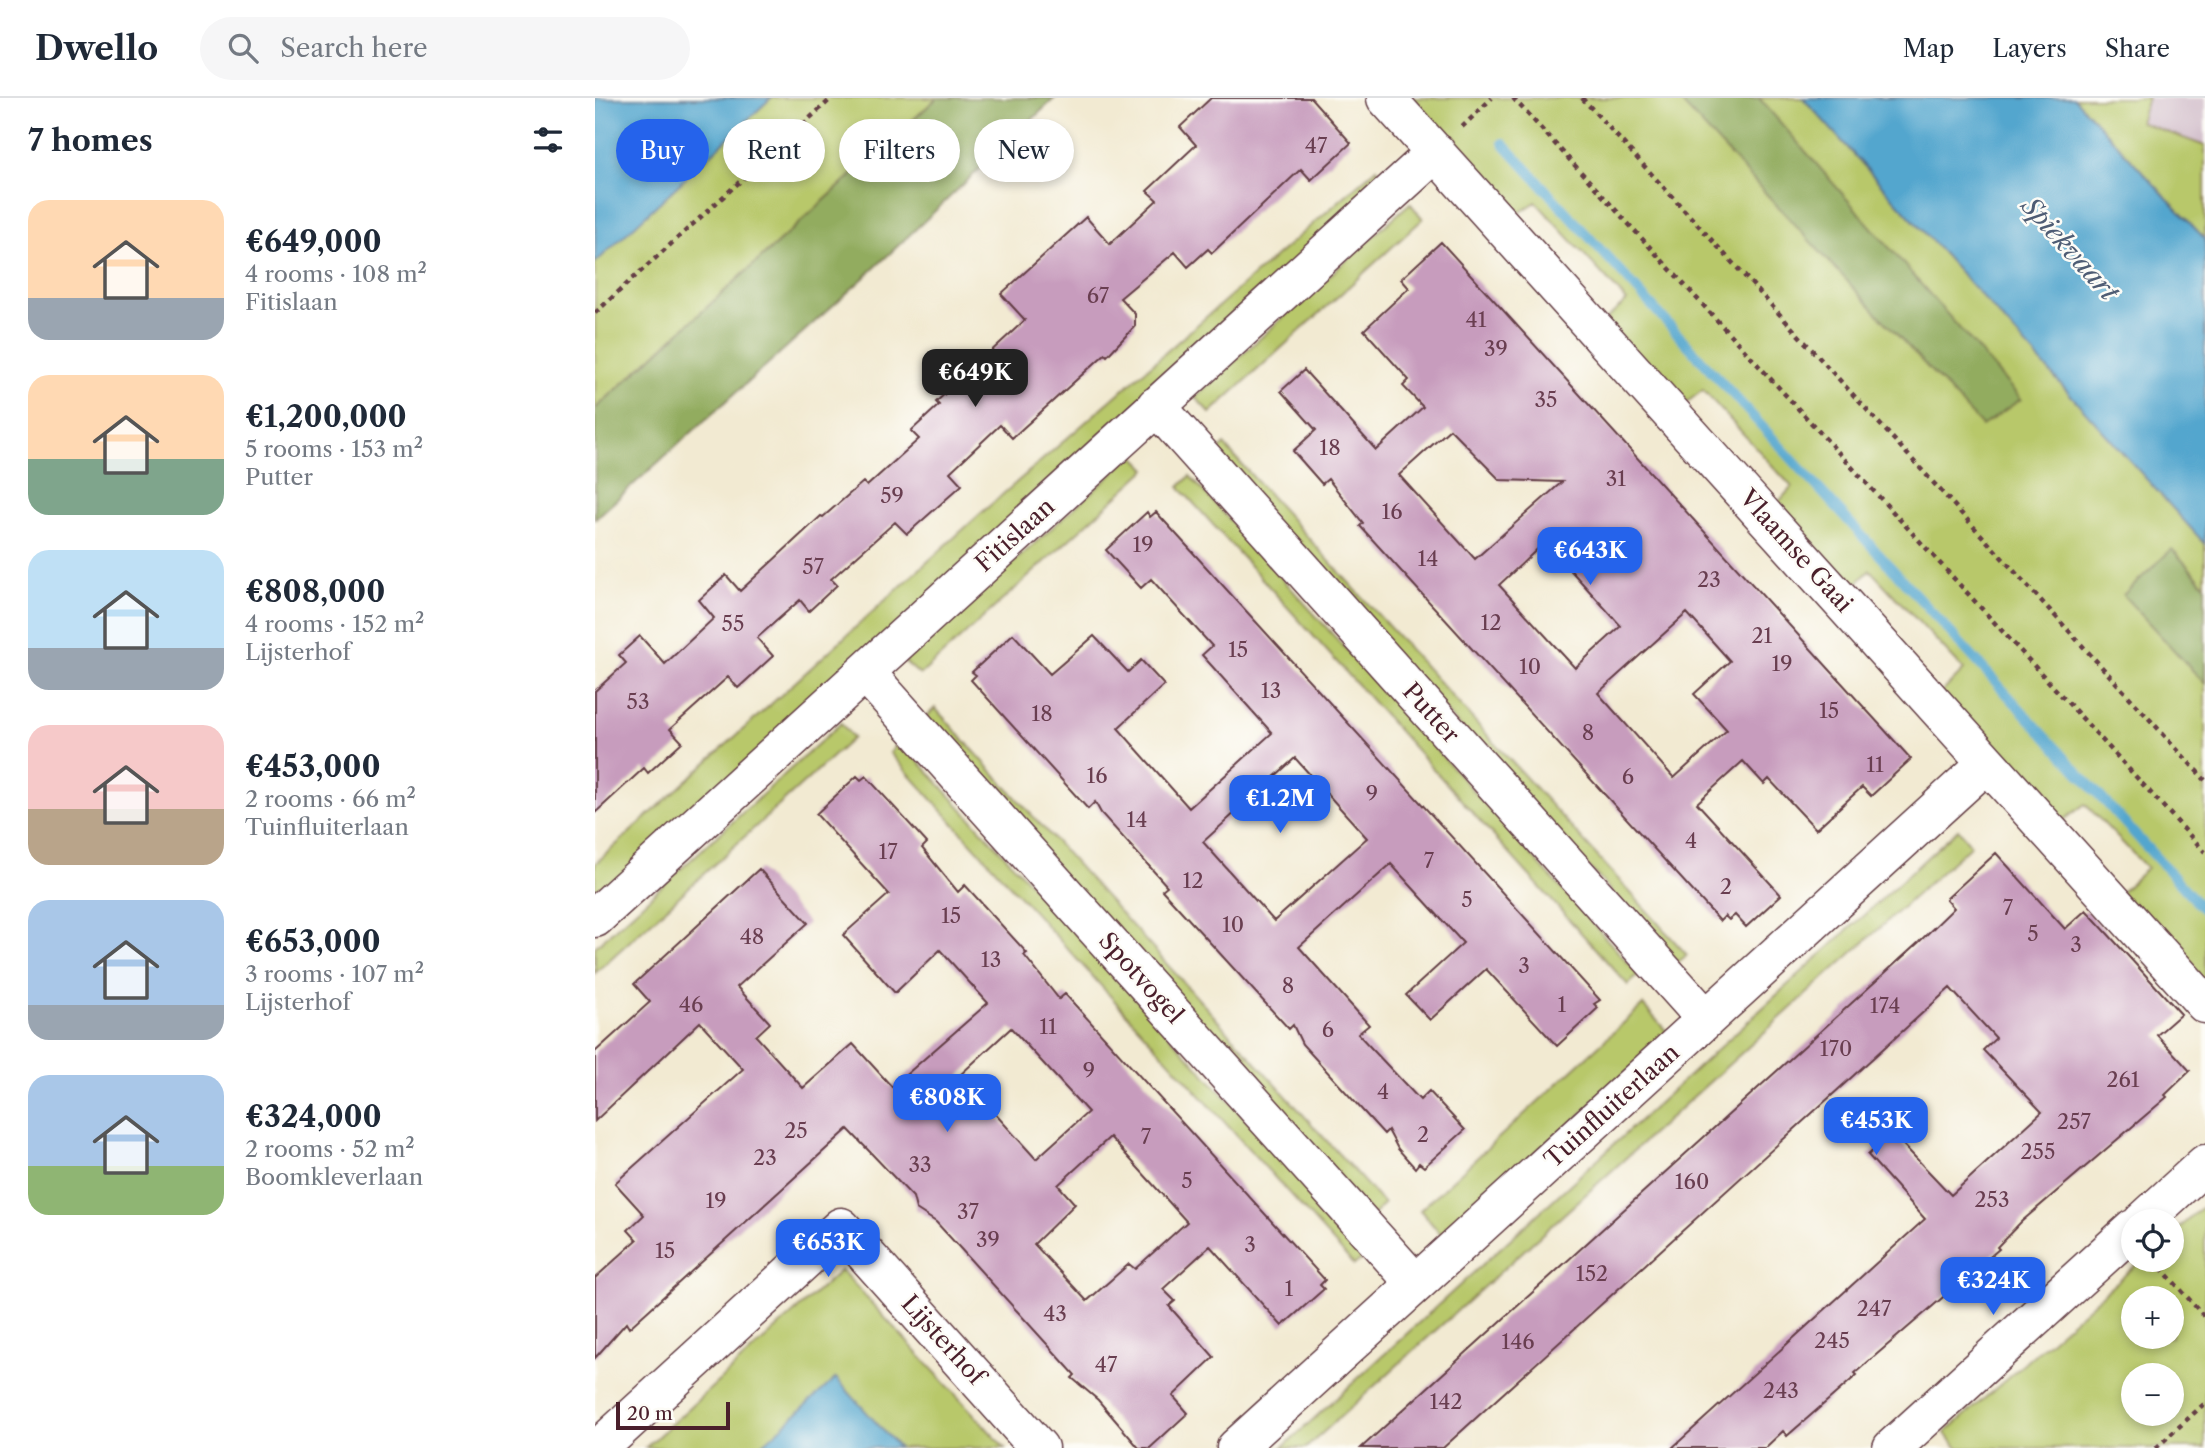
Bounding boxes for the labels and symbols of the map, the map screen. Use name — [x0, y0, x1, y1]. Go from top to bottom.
house number: 47 — [1305, 133, 1328, 158]
water label: Spiekvaart — [2014, 189, 2126, 309]
house number: 67 — [1087, 283, 1110, 308]
house number: 41 — [1466, 307, 1487, 332]
house number: 39 — [1484, 336, 1508, 361]
pin: €649K — [926, 350, 1024, 409]
house number: 35 — [1535, 387, 1557, 412]
house number: 18 — [1319, 435, 1341, 460]
house number: 31 — [1606, 466, 1626, 491]
house number: 59 — [880, 483, 904, 508]
street label: Vlaamse Gaai — [1733, 483, 1859, 618]
street label: Fitislaan — [969, 492, 1060, 578]
house number: 16 — [1381, 499, 1403, 524]
pin: €643K — [1541, 528, 1639, 587]
house number: 19 — [1132, 532, 1154, 557]
house number: 14 — [1418, 546, 1438, 571]
house number: 57 — [802, 554, 825, 579]
house number: 23 — [1697, 567, 1721, 592]
house number: 12 — [1481, 610, 1501, 635]
house number: 55 — [722, 611, 744, 636]
house number: 21 — [1752, 623, 1773, 648]
house number: 15 — [1228, 637, 1248, 662]
house number: 19 — [1771, 651, 1793, 676]
house number: 10 — [1519, 654, 1541, 679]
street label: Putter — [1397, 677, 1466, 749]
house number: 13 — [1261, 678, 1281, 703]
house number: 53 — [627, 689, 649, 714]
house number: 15 — [1819, 698, 1839, 723]
house number: 18 — [1031, 701, 1053, 726]
house number: 8 — [1582, 720, 1594, 745]
house number: 11 — [1866, 752, 1884, 777]
house number: 16 — [1086, 763, 1108, 788]
house number: 6 — [1622, 764, 1634, 789]
pin: €1.2M — [1231, 776, 1329, 835]
house number: 9 — [1366, 781, 1378, 806]
house number: 14 — [1127, 807, 1147, 832]
house number: 4 — [1685, 828, 1697, 853]
house number: 17 — [878, 839, 898, 864]
house number: 7 — [1424, 848, 1435, 873]
house number: 12 — [1183, 868, 1203, 893]
house number: 2 — [1720, 874, 1732, 899]
house number: 5 — [1461, 887, 1473, 912]
house number: 7 — [2003, 895, 2014, 920]
house number: 15 — [941, 903, 961, 928]
house number: 10 — [1222, 912, 1244, 937]
house number: 5 — [2027, 921, 2039, 946]
house number: 48 — [740, 924, 764, 949]
street label: Spotvogel — [1093, 926, 1190, 1029]
house number: 3 — [2070, 932, 2082, 957]
house number: 13 — [981, 947, 1001, 972]
house number: 3 — [1518, 953, 1530, 978]
house number: 8 — [1282, 973, 1294, 998]
house number: 46 — [679, 992, 703, 1017]
house number: 1 — [1558, 992, 1567, 1017]
house number: 174 — [1870, 993, 1900, 1018]
house number: 11 — [1039, 1014, 1057, 1039]
house number: 6 — [1322, 1017, 1334, 1042]
house number: 170 — [1820, 1036, 1852, 1061]
street label: Tuinfluiterlaan — [1538, 1038, 1685, 1174]
house number: 9 — [1083, 1058, 1095, 1083]
house number: 261 — [2106, 1067, 2140, 1092]
pin: €808K — [898, 1074, 996, 1134]
house number: 4 — [1377, 1079, 1389, 1104]
pin: €453K — [1827, 1098, 1925, 1157]
house number: 257 — [2057, 1109, 2092, 1134]
house number: 25 — [784, 1118, 808, 1143]
house number: 2 — [1417, 1122, 1429, 1147]
house number: 7 — [1141, 1124, 1152, 1149]
house number: 255 — [2021, 1139, 2055, 1164]
house number: 23 — [753, 1145, 777, 1170]
house number: 33 — [908, 1152, 932, 1177]
house number: 5 — [1181, 1168, 1193, 1193]
house number: 160 — [1675, 1169, 1709, 1194]
house number: 253 — [1974, 1187, 2010, 1212]
house number: 19 — [705, 1188, 727, 1213]
house number: 37 — [957, 1199, 980, 1224]
pin: €653K — [779, 1220, 877, 1279]
house number: 39 — [976, 1227, 1000, 1252]
house number: 3 — [1244, 1232, 1256, 1257]
house number: 15 — [655, 1238, 675, 1263]
pin: €324K — [1944, 1258, 2042, 1317]
house number: 152 — [1576, 1261, 1608, 1286]
house number: 1 — [1285, 1276, 1294, 1301]
street label: Lijsterhof — [896, 1289, 993, 1392]
house number: 247 — [1857, 1296, 1892, 1321]
house number: 43 — [1043, 1301, 1067, 1326]
house number: 245 — [1814, 1328, 1850, 1353]
house number: 146 — [1501, 1329, 1535, 1354]
house number: 47 — [1095, 1352, 1118, 1377]
house number: 243 — [1763, 1378, 1799, 1403]
house number: 142 — [1429, 1389, 1463, 1414]
scale bar — [616, 1399, 730, 1431]

